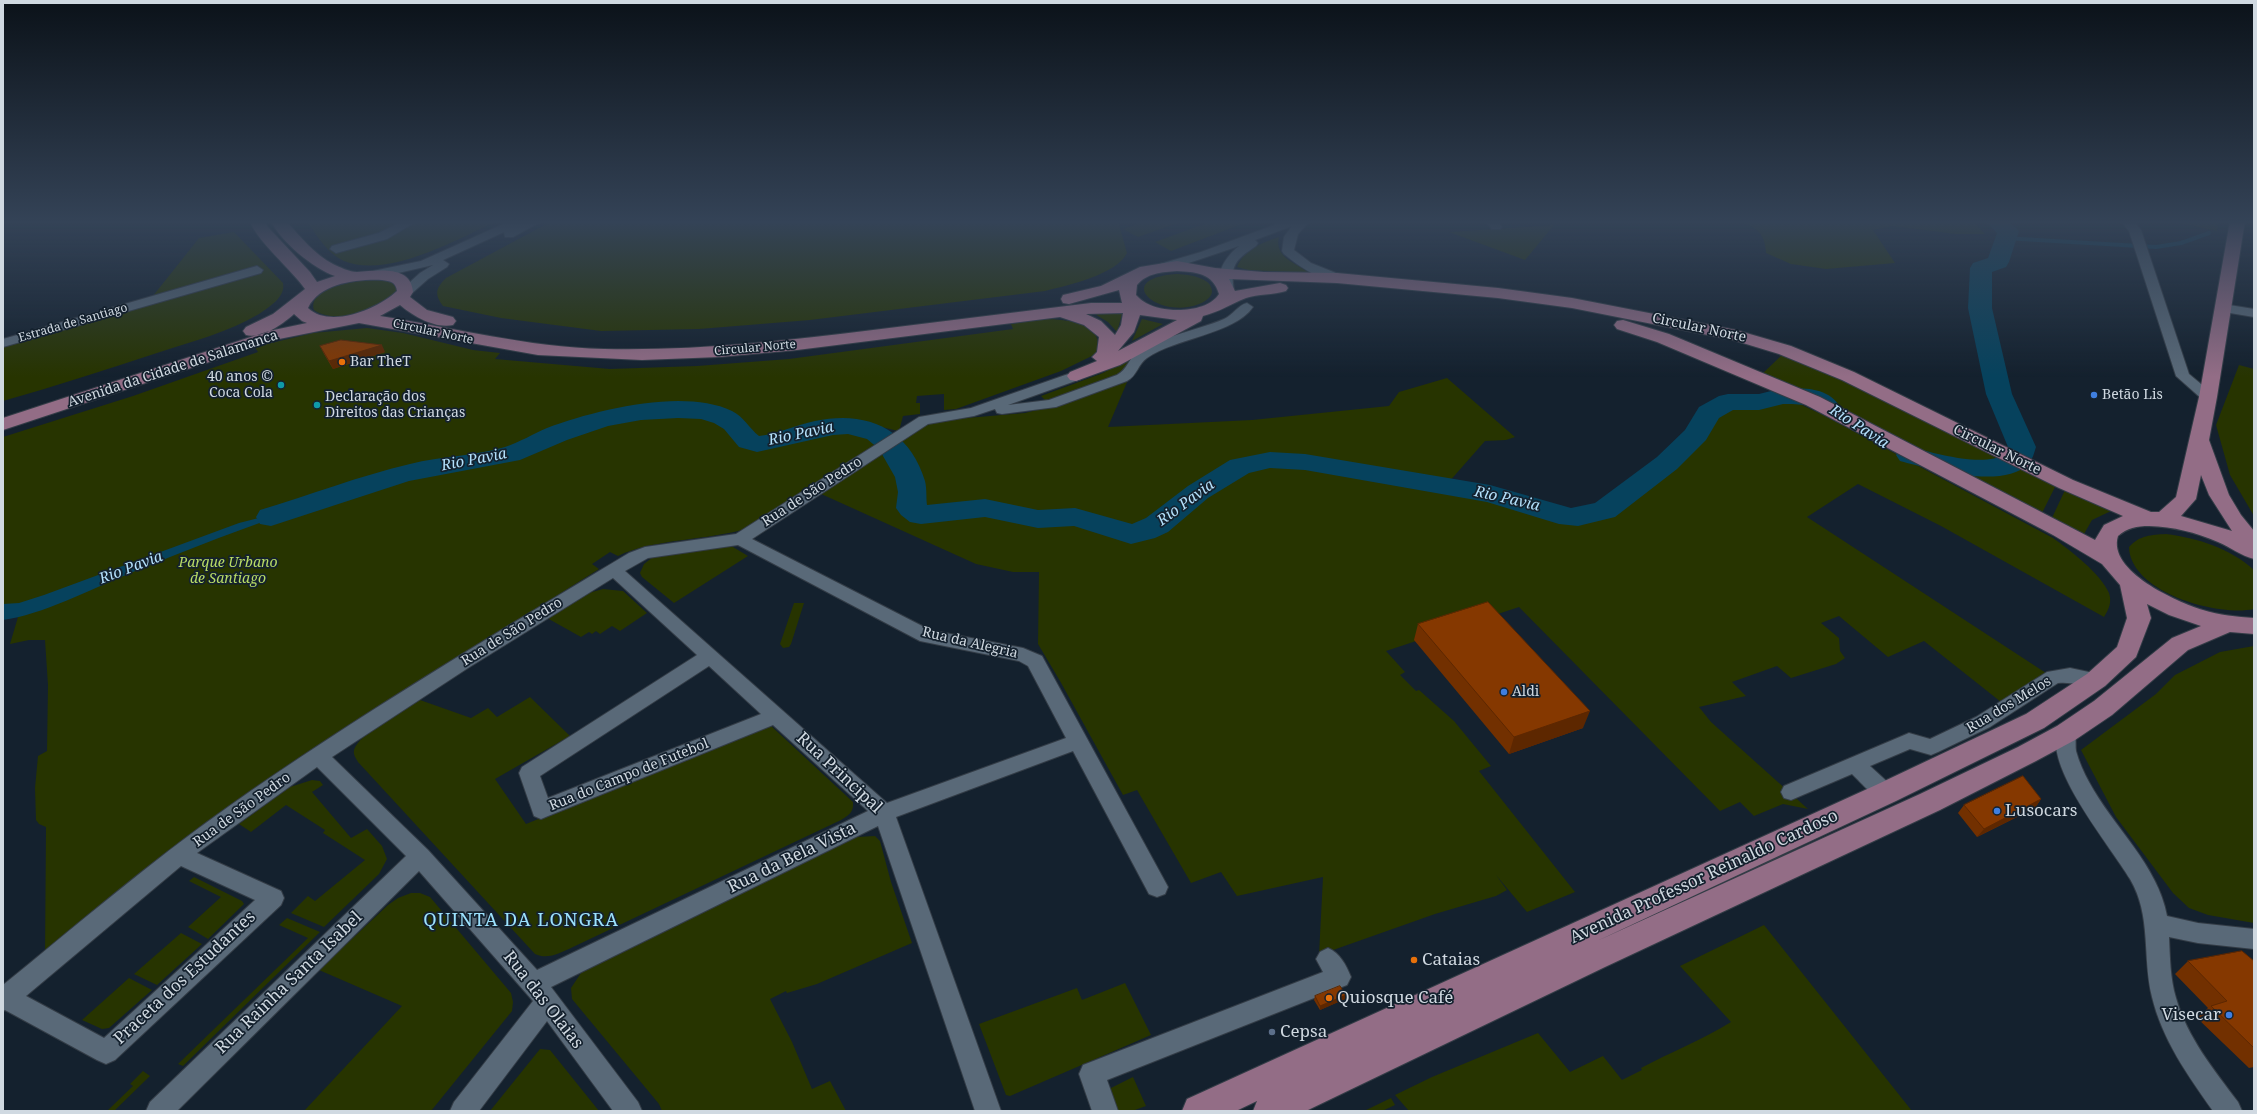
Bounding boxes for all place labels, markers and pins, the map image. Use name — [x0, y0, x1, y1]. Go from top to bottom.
place label: Bar TheT — [350, 354, 411, 370]
marker: Bar TheT — [337, 357, 347, 367]
place label: 40 anos © Coca Cola — [207, 369, 273, 402]
marker: 40 anos © Coca Cola — [276, 380, 286, 390]
place label: Betão Lis — [2102, 387, 2163, 403]
place label: Declaração dos Direitos das Crianças — [325, 389, 465, 422]
marker: Betão Lis — [2089, 390, 2099, 400]
marker: Declaração dos Direitos das Crianças — [312, 400, 322, 410]
place label: Aldi — [1512, 684, 1539, 700]
marker: Aldi — [1499, 687, 1509, 697]
place label: Lusocars — [2005, 801, 2077, 821]
marker: Lusocars — [1992, 806, 2002, 816]
place label: Cataias — [1422, 950, 1480, 970]
marker: Cataias — [1409, 955, 1419, 965]
place label: Quiosque Café — [1337, 988, 1453, 1008]
marker: Quiosque Café — [1324, 993, 1334, 1003]
place label: Visecar — [2161, 1005, 2221, 1025]
marker: Visecar — [2224, 1010, 2234, 1020]
place label: Cepsa — [1280, 1022, 1327, 1042]
marker: Cepsa — [1267, 1027, 1277, 1037]

